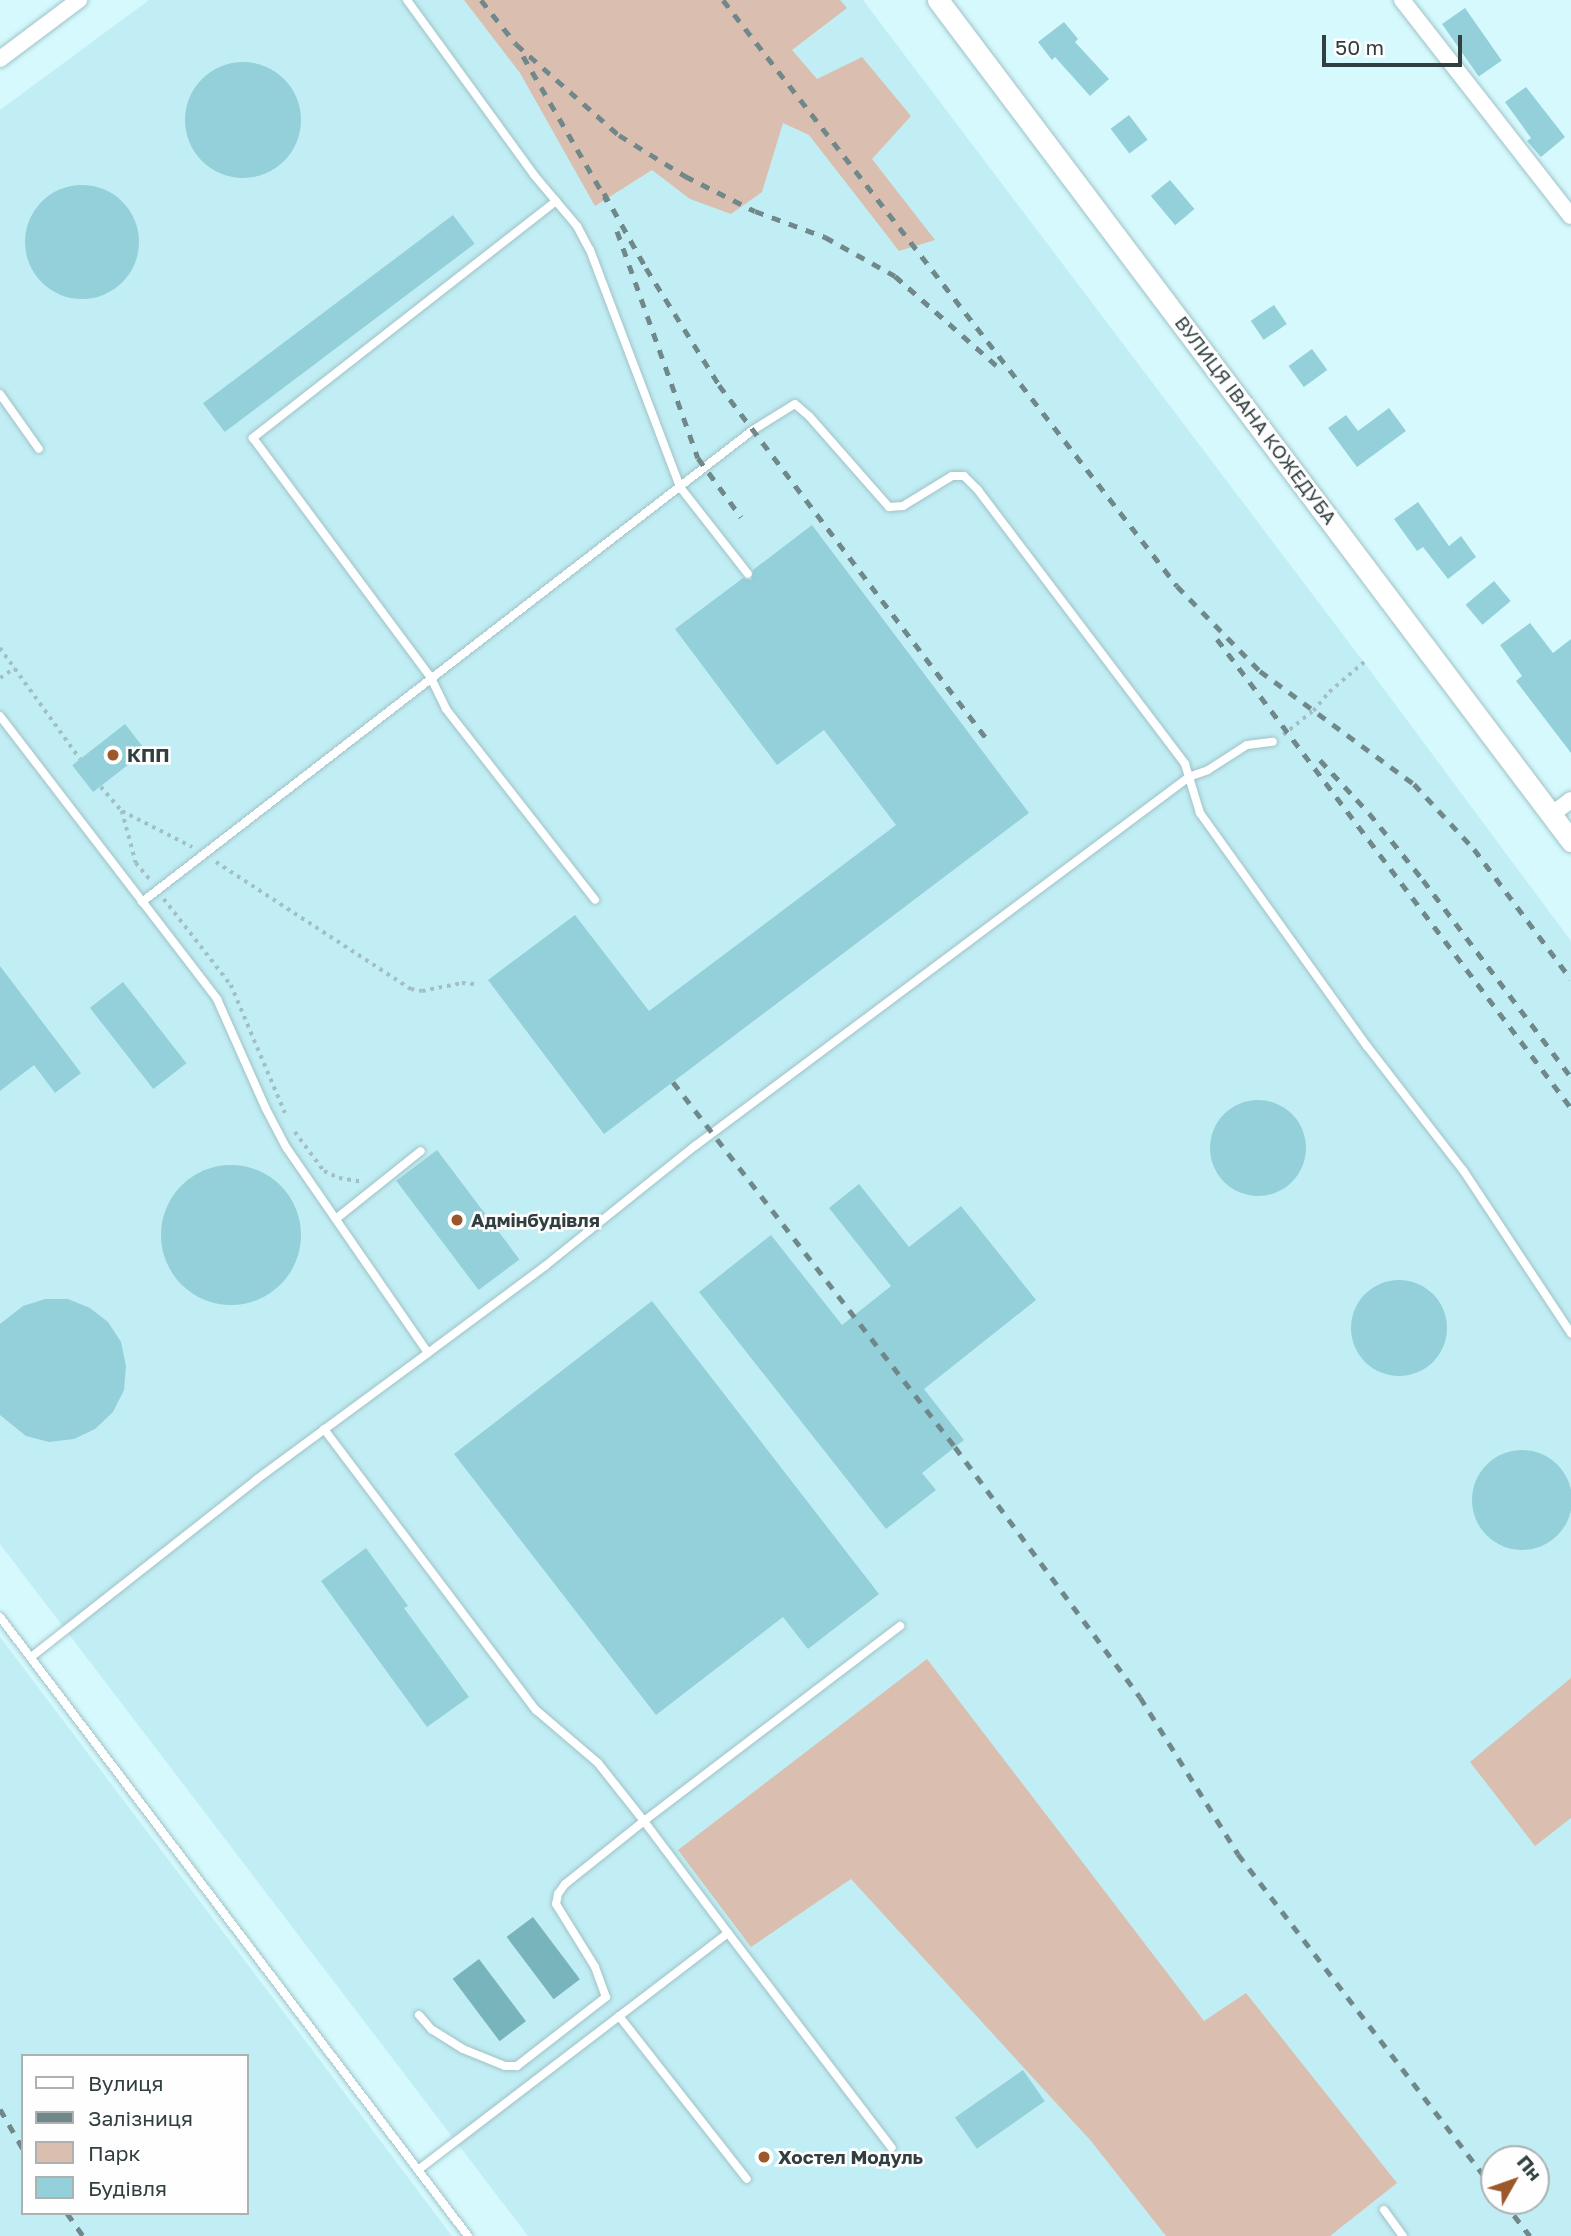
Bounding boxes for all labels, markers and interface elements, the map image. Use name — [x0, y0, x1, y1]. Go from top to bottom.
scale bar — [1326, 21, 1466, 65]
text: 50 m — [1335, 34, 1384, 60]
street label: ВУЛИЦЯ ІВАНА КОЖЕДУБА — [1170, 311, 1342, 529]
place label: КПП — [127, 744, 169, 766]
marker: КПП — [105, 747, 121, 763]
place label: Адмінбудівля — [471, 1209, 600, 1231]
marker: Адмінбудівля — [449, 1212, 465, 1228]
legend — [21, 2054, 248, 2215]
text: Вулиця — [88, 2070, 164, 2096]
text: Залізниця — [88, 2105, 193, 2131]
text: Парк — [88, 2140, 141, 2166]
north arrow — [1480, 2145, 1550, 2215]
place label: Хостел Модуль — [778, 2146, 923, 2168]
marker: Хостел Модуль — [756, 2149, 772, 2165]
text: Пн — [1513, 2150, 1547, 2185]
text: Будівля — [88, 2175, 167, 2201]

